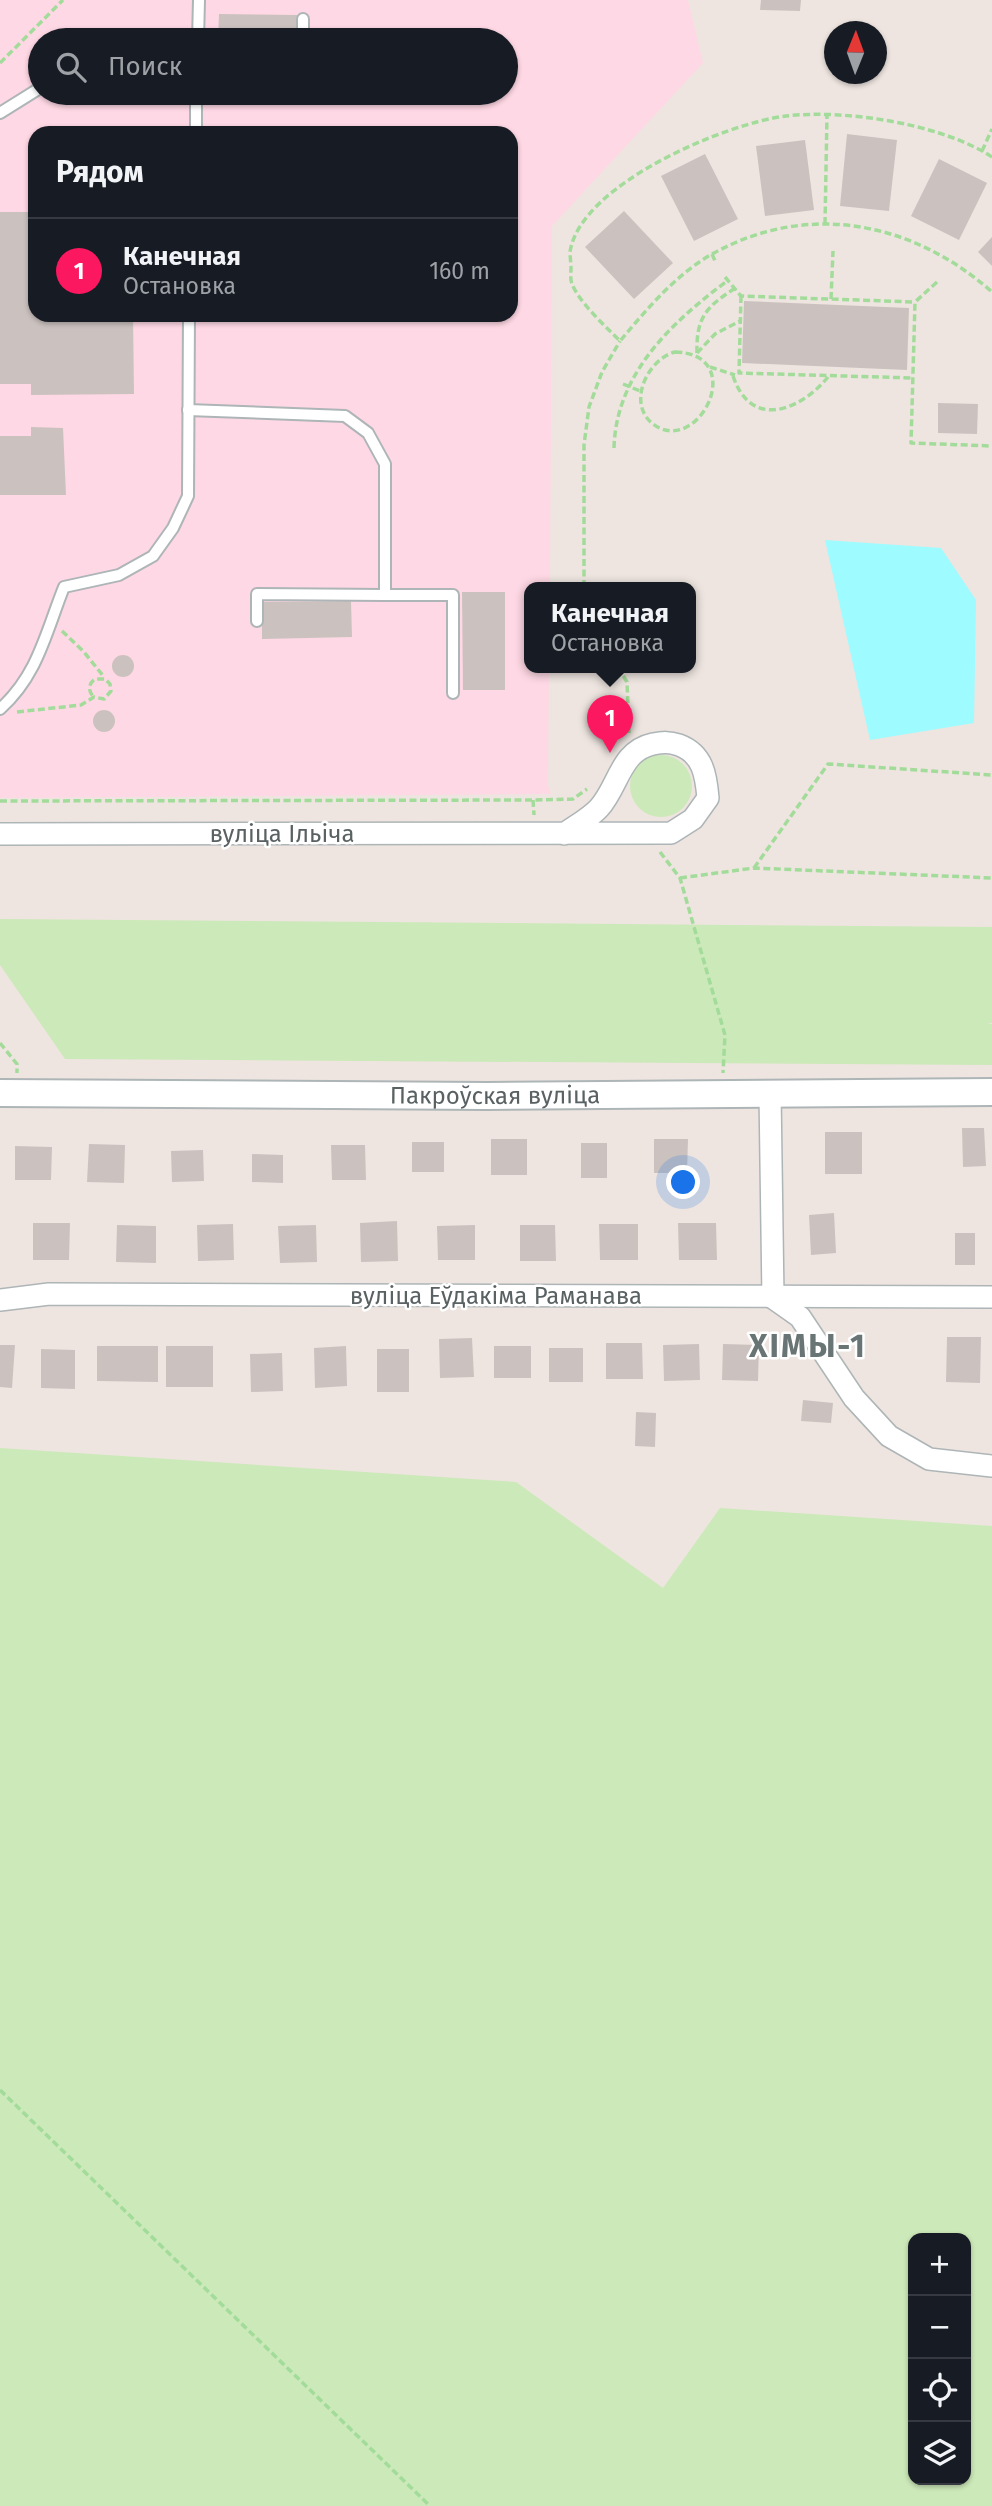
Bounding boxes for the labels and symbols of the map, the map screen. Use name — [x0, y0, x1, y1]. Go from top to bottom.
north arrow — [824, 21, 887, 84]
pin: 1 — [587, 695, 633, 753]
street label: вуліца Ільіча — [209, 820, 355, 848]
street label: Пакроўская вуліца — [390, 1081, 600, 1110]
your location — [666, 1165, 700, 1199]
street label: вуліца Еўдакіма Раманава — [350, 1282, 642, 1310]
district label: ХІМЫ-1 — [748, 1327, 867, 1365]

